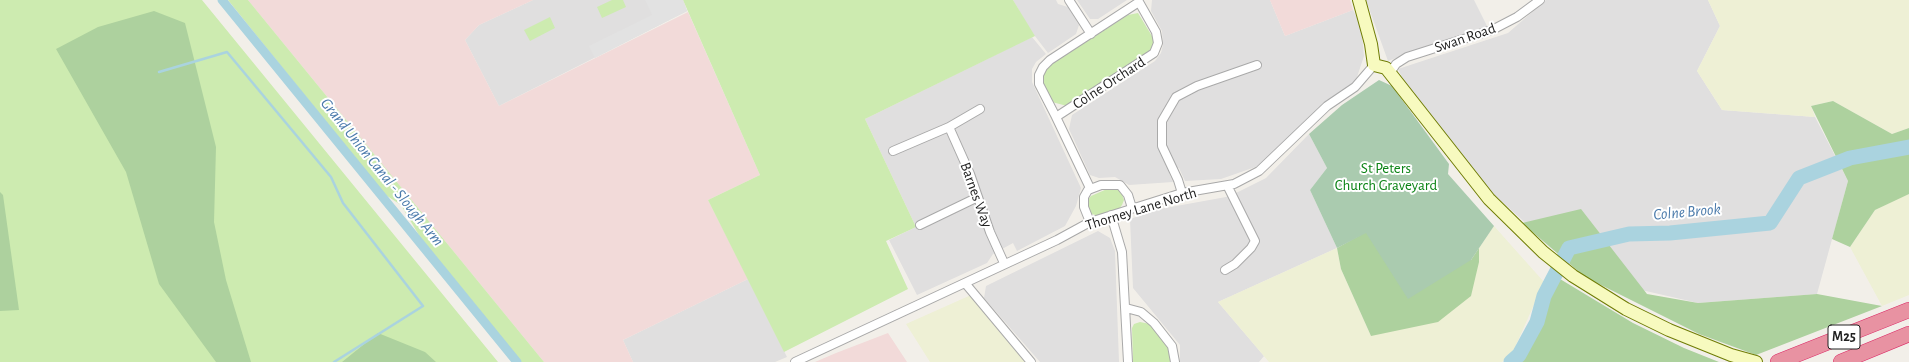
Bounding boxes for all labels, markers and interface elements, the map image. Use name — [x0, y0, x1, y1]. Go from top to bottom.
street label: Swan Road — [1432, 19, 1498, 57]
street label: Colne Orchard — [1069, 53, 1149, 113]
water label: Grand Union Canal - Slough Arm — [316, 94, 448, 250]
park label: St Peters Church Graveyard — [1335, 159, 1437, 194]
street label: Barnes Way — [956, 160, 996, 230]
street label: Thorney Lane North — [1083, 184, 1199, 234]
water label: Colne Brook — [1652, 199, 1722, 225]
road number: M25 — [1828, 325, 1860, 349]

